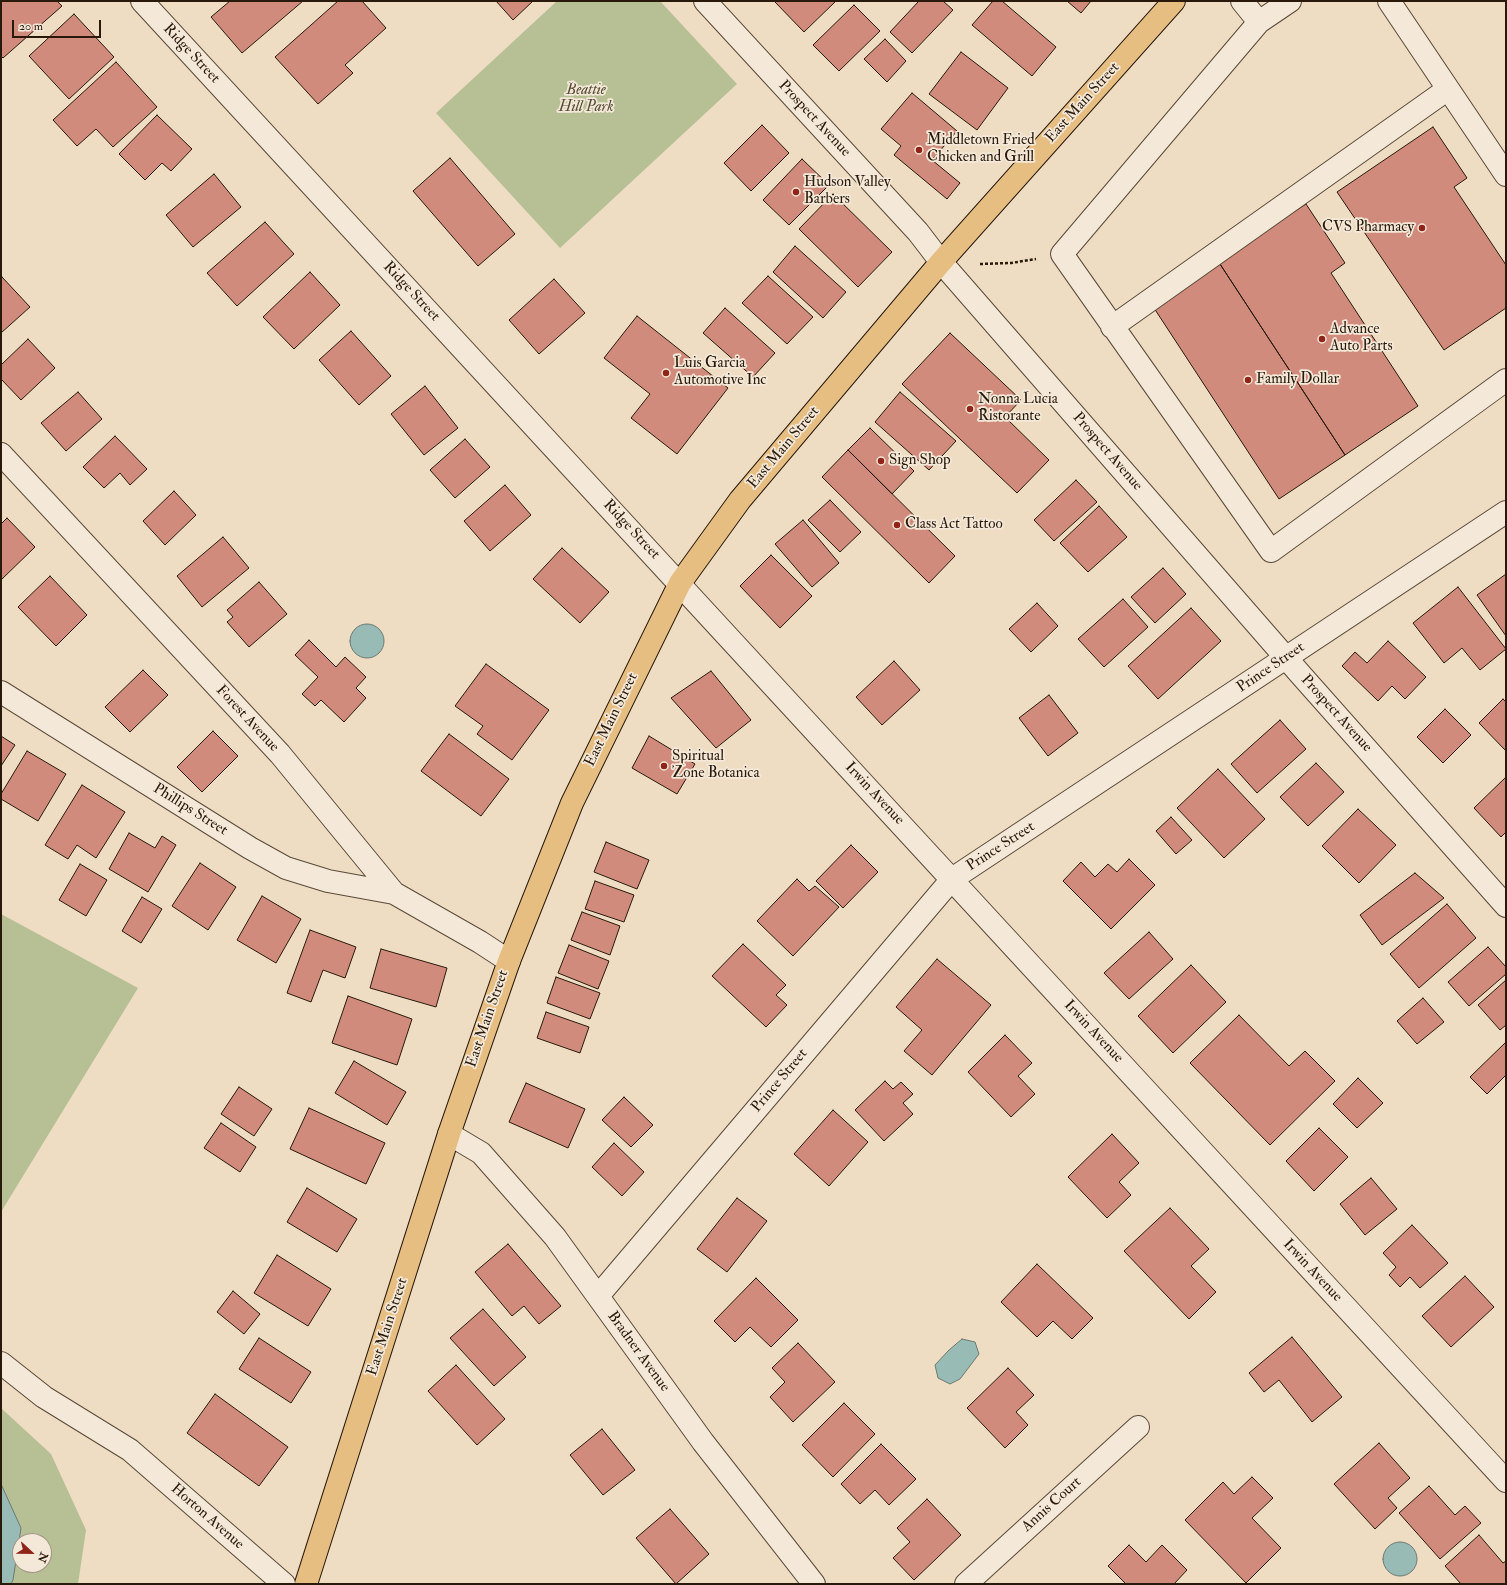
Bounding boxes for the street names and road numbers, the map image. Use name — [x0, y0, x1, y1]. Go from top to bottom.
street label: Ridge Street — [159, 20, 223, 88]
street label: East Main Street — [1042, 59, 1124, 147]
street label: Prospect Avenue — [774, 77, 854, 161]
street label: Ridge Street — [379, 258, 443, 326]
street label: East Main Street — [744, 403, 824, 493]
street label: Prospect Avenue — [1068, 409, 1146, 495]
street label: Ridge Street — [599, 496, 663, 564]
street label: Prince Street — [1234, 639, 1308, 697]
street label: East Main Street — [582, 670, 642, 770]
street label: Prospect Avenue — [1297, 672, 1375, 756]
street label: Forest Avenue — [212, 682, 282, 756]
street label: Irwin Avenue — [840, 759, 908, 829]
street label: Phillips Street — [149, 780, 231, 840]
street label: Prince Street — [964, 818, 1038, 876]
street label: East Main Street — [463, 968, 513, 1070]
street label: Irwin Avenue — [1059, 997, 1127, 1067]
street label: Prince Street — [748, 1046, 812, 1116]
street label: Irwin Avenue — [1278, 1236, 1346, 1306]
street label: East Main Street — [364, 1276, 412, 1378]
street label: Bradner Avenue — [603, 1308, 673, 1396]
street label: Annis Court — [1019, 1474, 1085, 1536]
street label: Horton Avenue — [167, 1480, 247, 1554]

